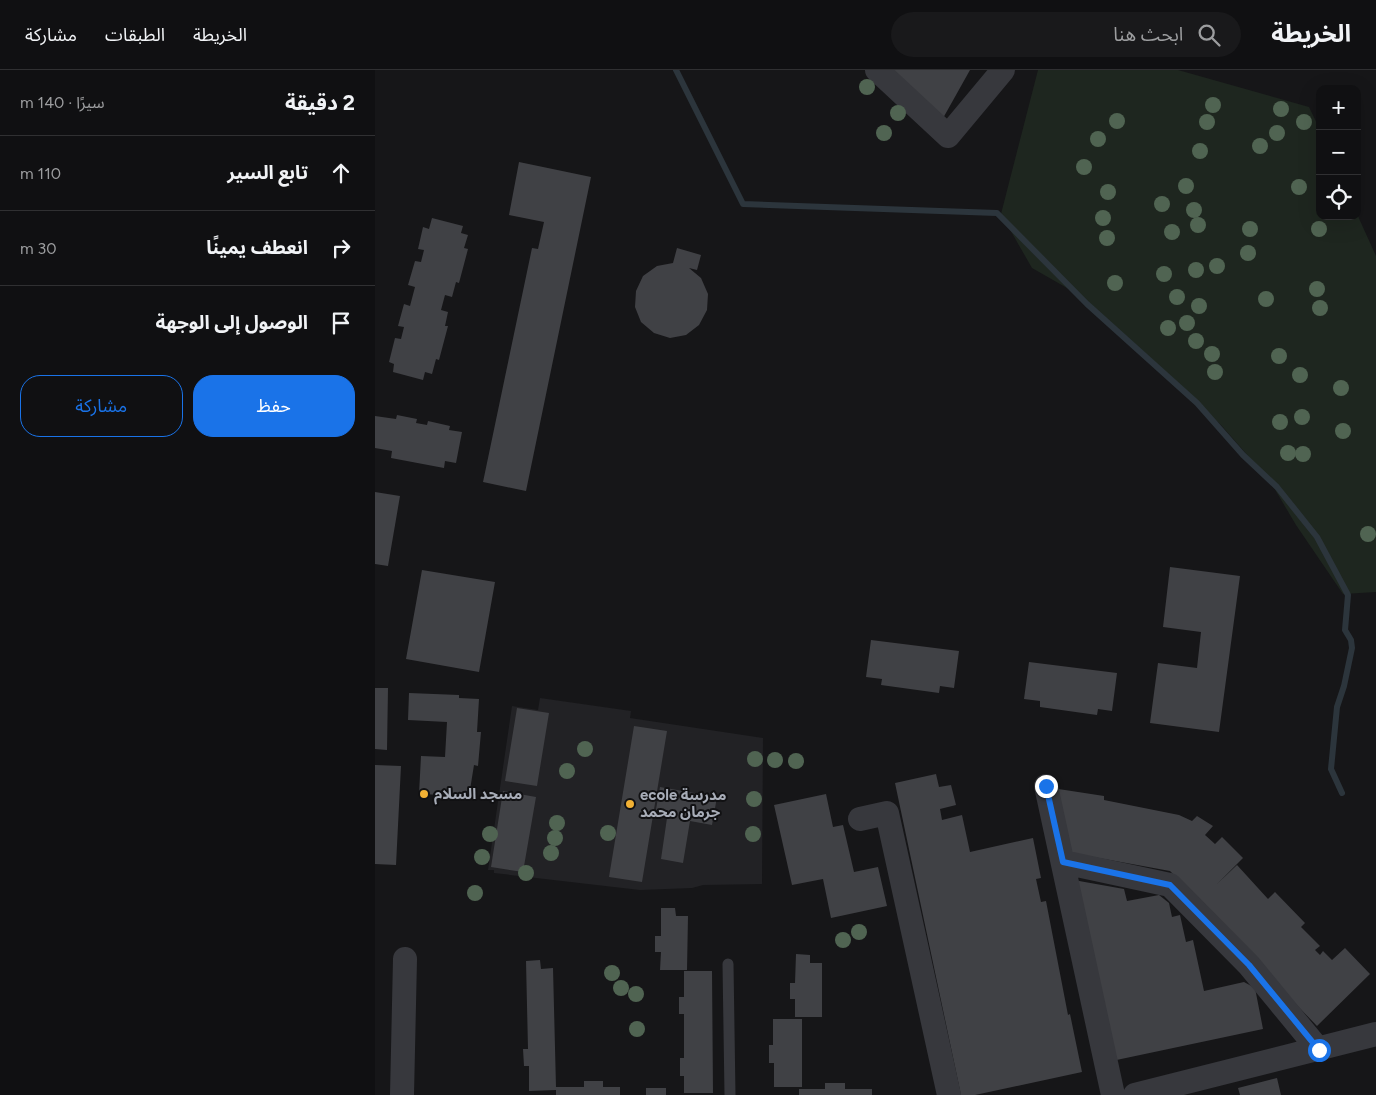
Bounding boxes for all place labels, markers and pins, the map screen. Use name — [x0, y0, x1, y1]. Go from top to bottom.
place label: مسجد السلام — [434, 785, 522, 805]
place label: ecole مدرسة جرمان محمد — [640, 786, 726, 821]
marker: مسجد السلام — [418, 788, 430, 800]
marker: ecole مدرسة جرمان محمد — [624, 798, 636, 810]

